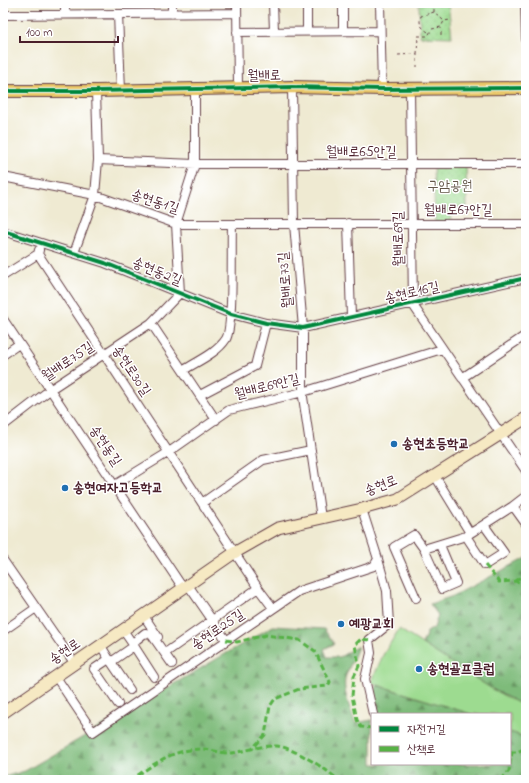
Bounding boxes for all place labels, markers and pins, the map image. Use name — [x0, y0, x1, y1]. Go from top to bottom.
place label: 송현초등학교 — [402, 434, 470, 455]
marker: 송현초등학교 — [389, 439, 399, 449]
place label: 송현여자고등학교 — [73, 478, 163, 499]
marker: 송현여자고등학교 — [60, 483, 70, 493]
place label: 예광교회 — [349, 614, 394, 635]
marker: 예광교회 — [336, 619, 346, 629]
place label: 송현골프클럽 — [427, 659, 495, 680]
marker: 송현골프클럽 — [414, 664, 424, 674]

